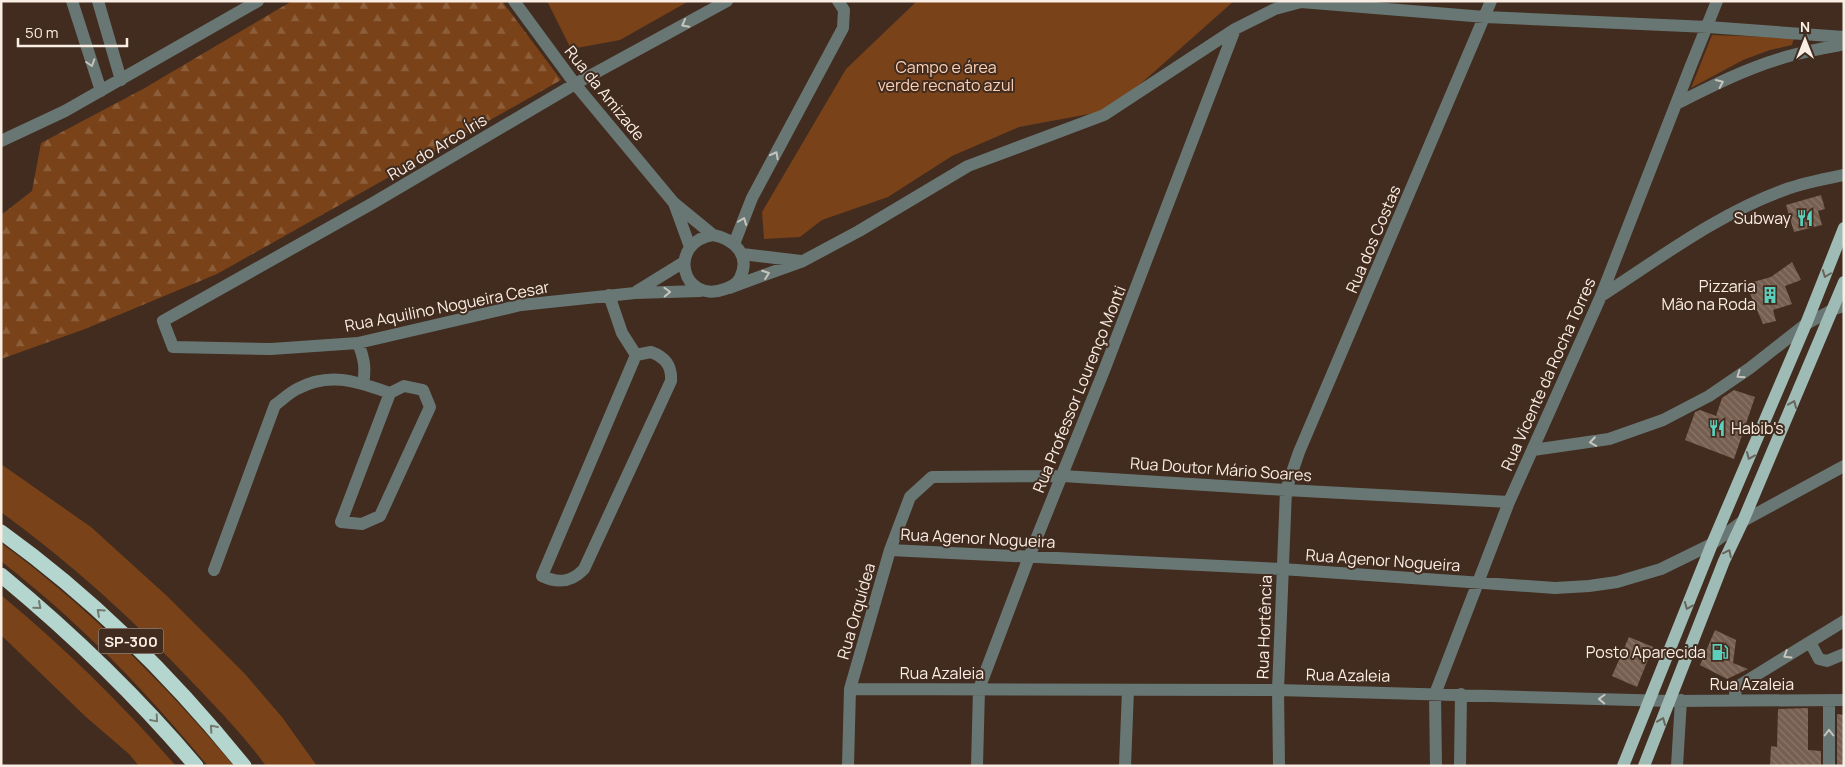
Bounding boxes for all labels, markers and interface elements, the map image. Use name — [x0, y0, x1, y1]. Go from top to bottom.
scale bar — [18, 15, 126, 47]
north arrow — [1780, 15, 1830, 65]
text: N — [1800, 17, 1810, 36]
one-way arrow — [681, 18, 690, 28]
text: 50 m — [25, 22, 59, 43]
street label: Rua da Amizade — [560, 41, 650, 145]
park label: Campo e área verde recnato azul — [878, 56, 1014, 96]
one-way arrow — [86, 58, 96, 67]
one-way arrow — [1715, 78, 1724, 89]
street label: Rua do Arco Íris — [383, 109, 491, 185]
one-way arrow — [769, 151, 779, 160]
street label: Rua dos Costas — [1340, 182, 1406, 296]
place label: Subway — [1734, 207, 1792, 229]
restaurant icon: Subway — [1795, 208, 1815, 228]
one-way arrow — [737, 217, 747, 226]
one-way arrow — [1822, 269, 1832, 278]
one-way arrow — [762, 270, 770, 280]
street label: Rua Vicente da Rocha Torres — [1495, 274, 1601, 474]
street label: Rua Aquilino Nogueira Cesar — [343, 275, 551, 337]
place label: Pizzaria Mão na Roda — [1661, 275, 1756, 315]
street label: Rua Professor Lourenço Monti — [1027, 282, 1131, 496]
building icon: Pizzaria Mão na Roda — [1760, 285, 1780, 305]
one-way arrow — [664, 286, 672, 297]
one-way arrow — [1736, 369, 1746, 378]
one-way arrow — [1786, 400, 1797, 409]
place label: Habib's — [1731, 417, 1784, 439]
restaurant icon: Habib's — [1707, 418, 1727, 438]
one-way arrow — [1589, 436, 1598, 446]
one-way arrow — [1746, 451, 1756, 460]
street label: Rua Doutor Mário Soares — [1129, 452, 1313, 486]
street label: Rua Agenor Nogueira — [900, 523, 1056, 553]
street label: Rua Agenor Nogueira — [1305, 544, 1461, 576]
one-way arrow — [1721, 549, 1732, 558]
street label: Rua Orquídea — [832, 560, 880, 662]
street label: Rua Hortência — [1251, 575, 1277, 679]
one-way arrow — [33, 600, 42, 609]
one-way arrow — [1683, 601, 1694, 610]
one-way arrow — [96, 609, 105, 618]
road number: SP-300 — [98, 628, 164, 654]
place label: Posto Aparecida — [1586, 641, 1706, 663]
fuel station icon: Posto Aparecida — [1710, 642, 1730, 662]
one-way arrow — [1783, 649, 1792, 659]
street label: Rua Azaleia — [900, 662, 984, 684]
street label: Rua Azaleia — [1306, 663, 1390, 687]
street label: Rua Azaleia — [1710, 673, 1794, 695]
one-way arrow — [1597, 693, 1605, 704]
one-way arrow — [149, 714, 158, 723]
one-way arrow — [1656, 717, 1666, 726]
one-way arrow — [209, 725, 218, 734]
one-way arrow — [1824, 729, 1834, 736]

